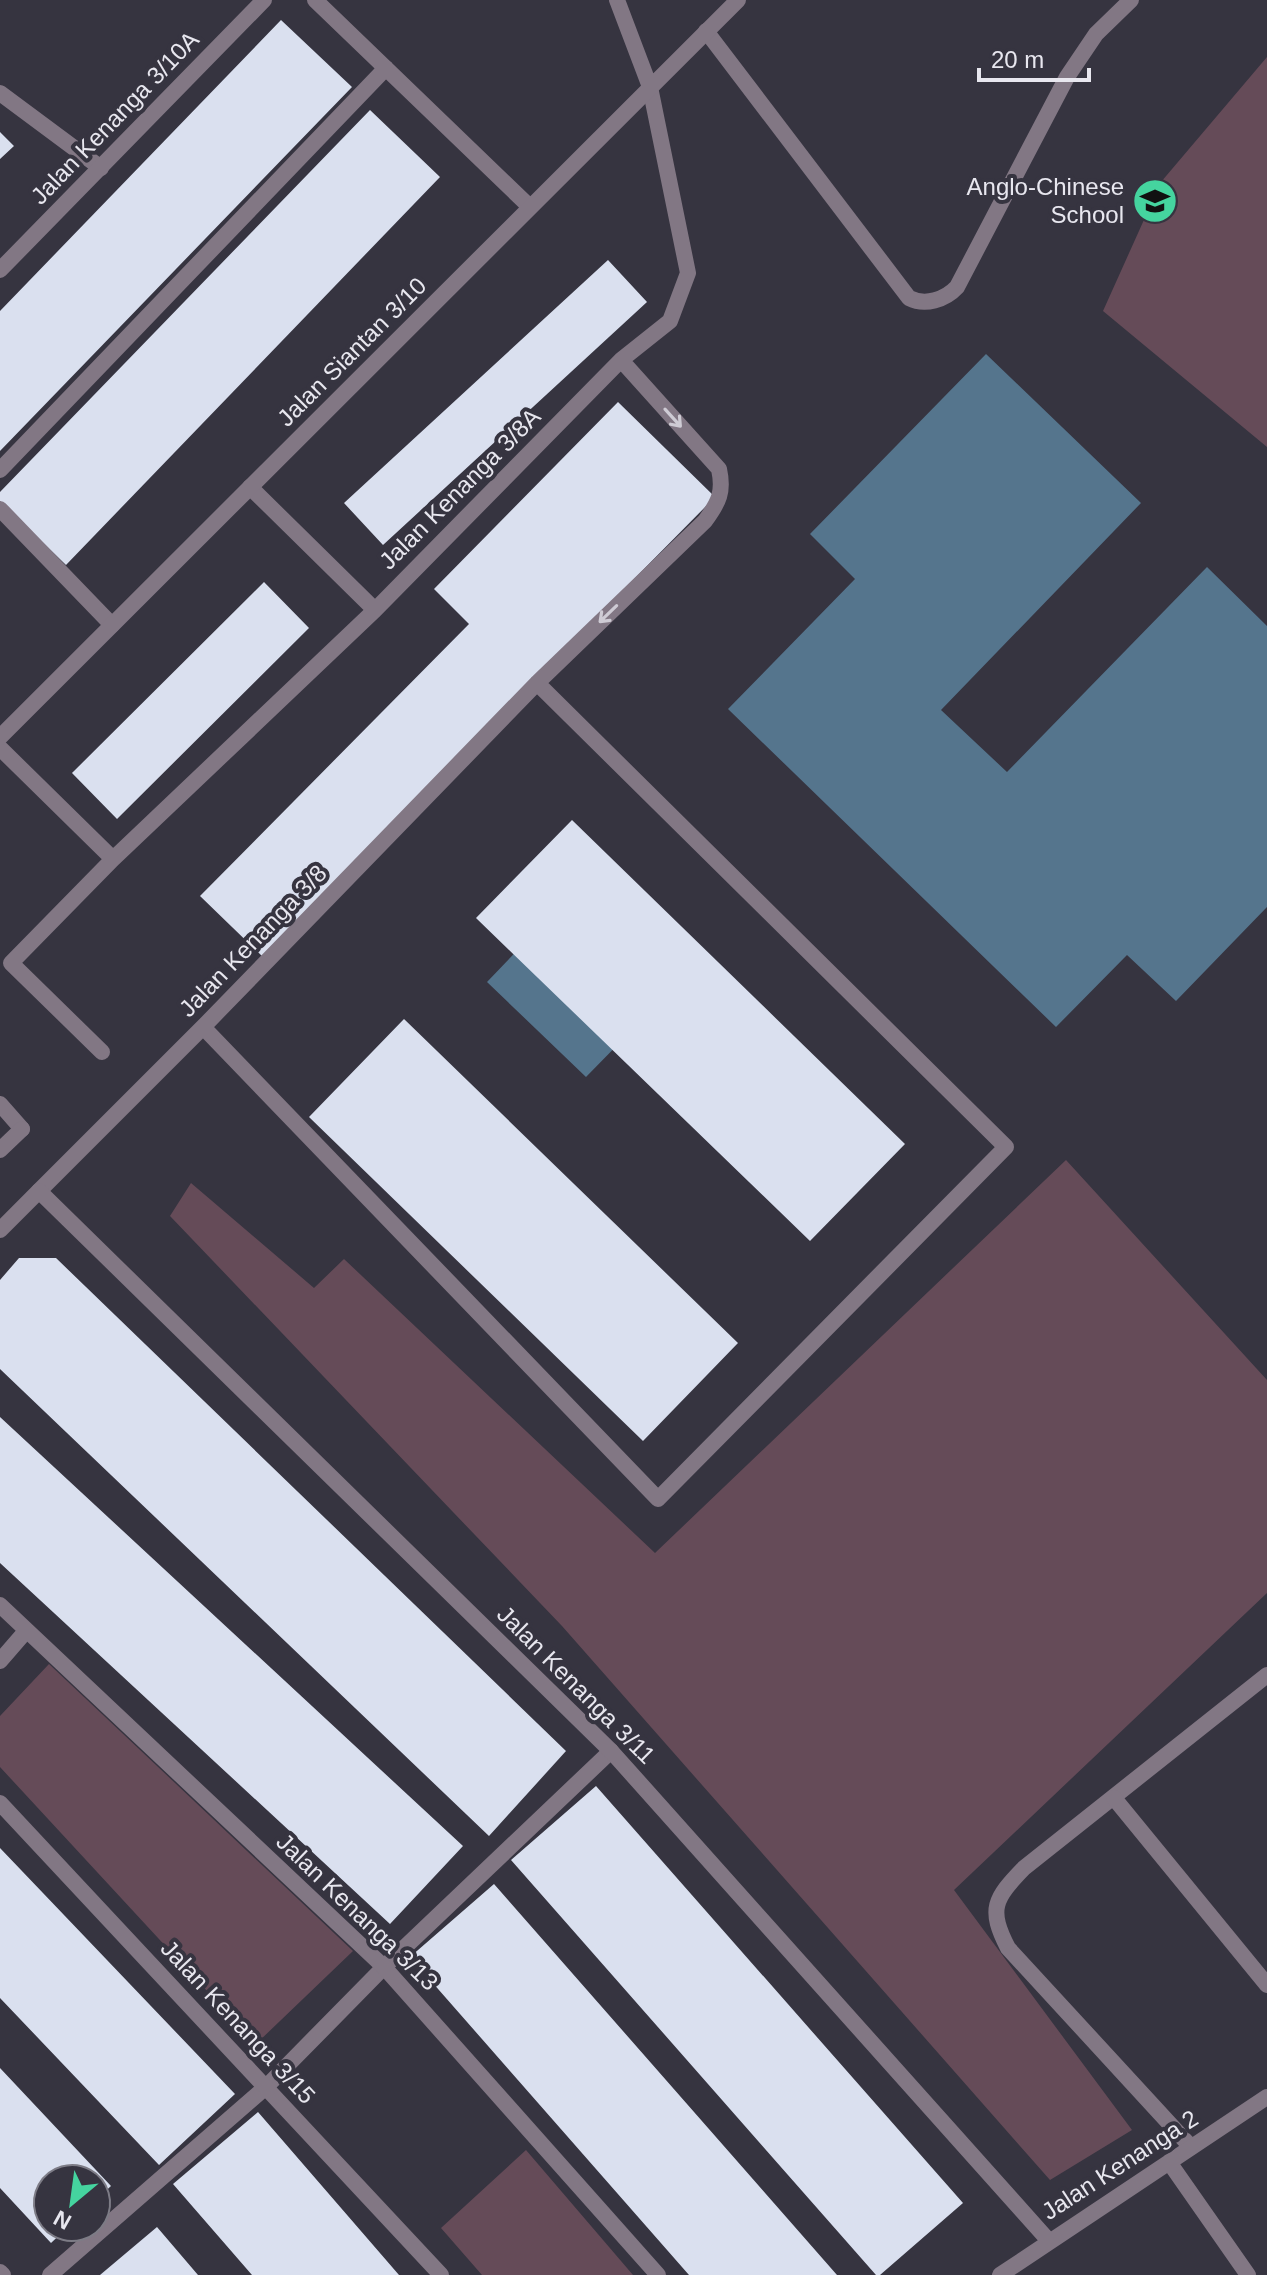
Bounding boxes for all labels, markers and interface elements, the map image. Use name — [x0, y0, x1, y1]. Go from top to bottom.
street label: Jalan Kenanga 3/10A — [25, 26, 204, 210]
scale bar — [979, 32, 1089, 82]
text: 20 m — [991, 46, 1044, 73]
place label: Anglo-Chinese School — [967, 173, 1124, 228]
school or university icon: Anglo-Chinese School — [1131, 177, 1179, 225]
street label: Jalan Siantan 3/10 — [272, 272, 431, 431]
street label: Jalan Kenanga 3/8A — [374, 403, 546, 575]
one-way arrow — [663, 407, 682, 428]
one-way arrow — [599, 604, 619, 623]
street label: Jalan Kenanga 3/8 — [173, 859, 332, 1022]
street label: Jalan Kenanga 3/11 — [492, 1600, 661, 1769]
street label: Jalan Kenanga 3/13 — [271, 1828, 444, 1996]
street label: Jalan Kenanga 3/15 — [156, 1934, 321, 2109]
street label: Jalan Kenanga 2 — [1037, 2104, 1203, 2225]
north arrow — [32, 2163, 112, 2243]
text: N — [50, 2205, 76, 2235]

